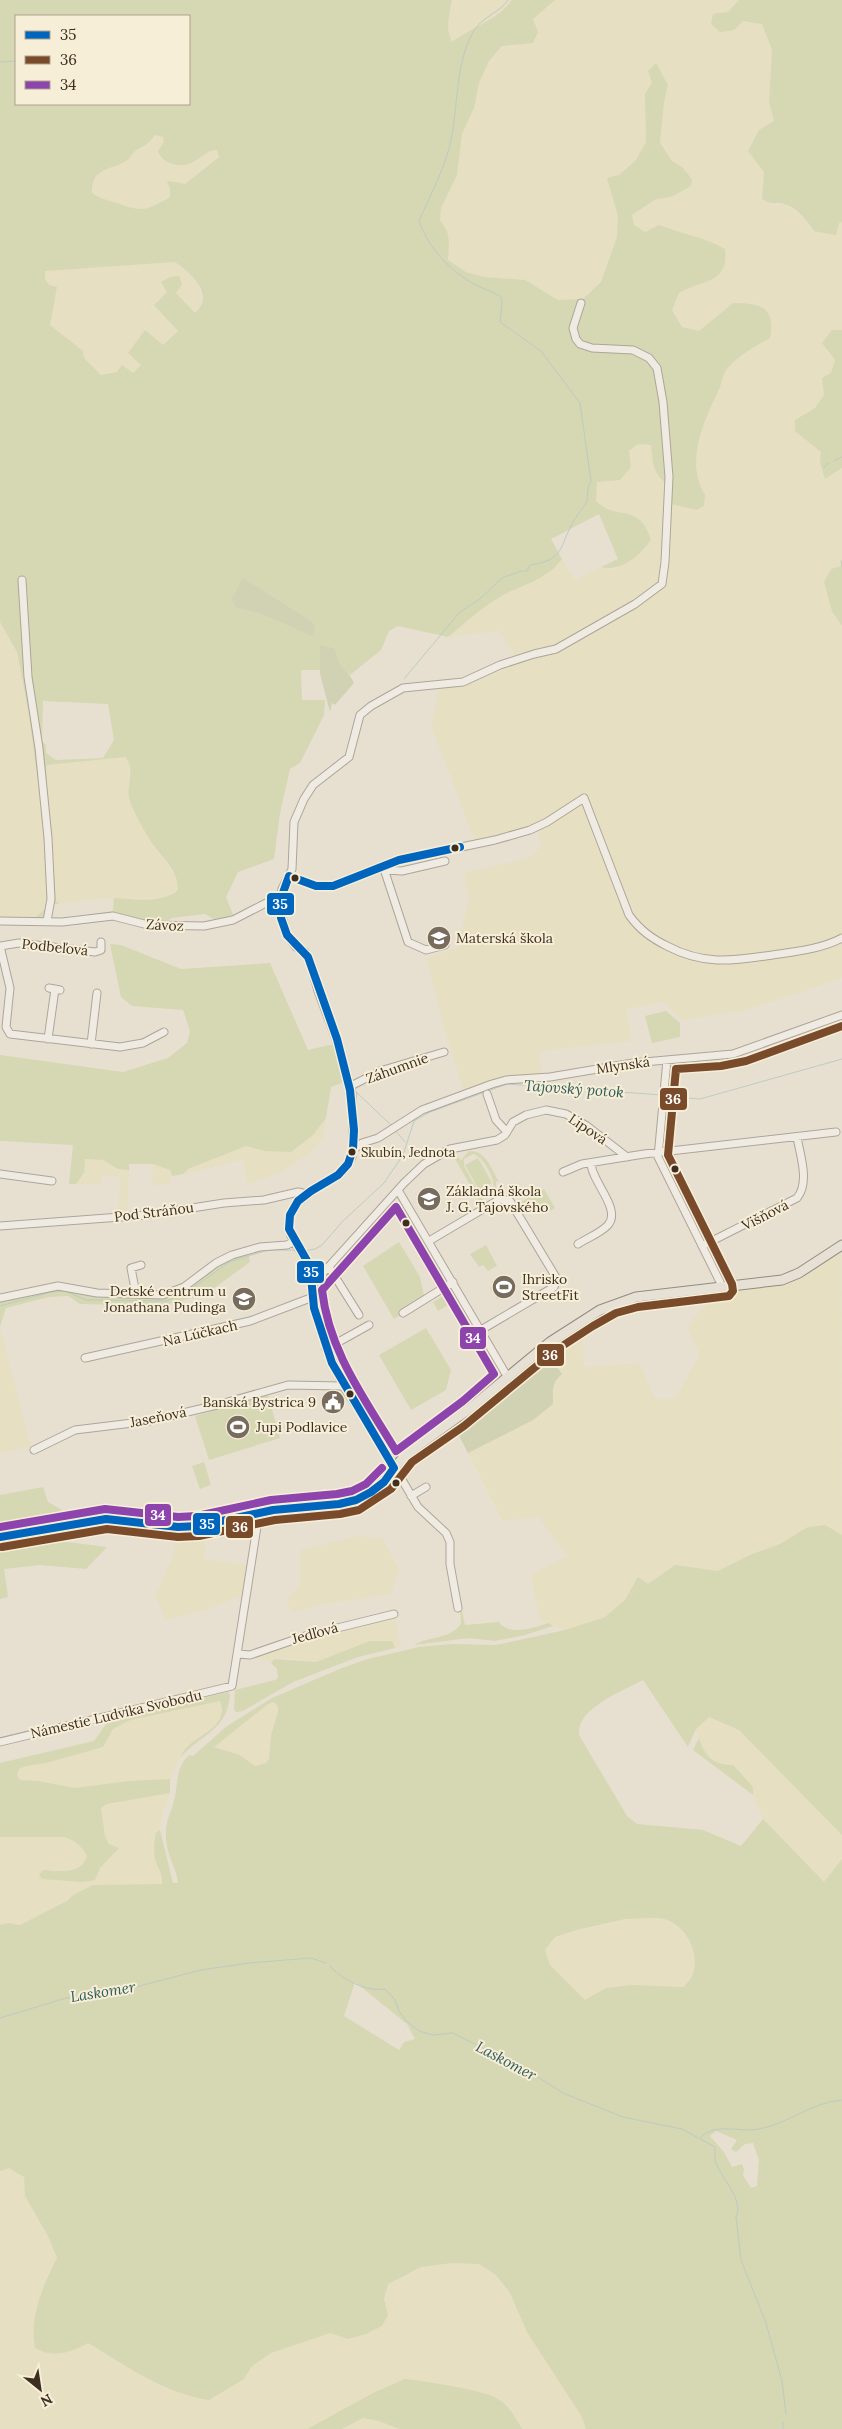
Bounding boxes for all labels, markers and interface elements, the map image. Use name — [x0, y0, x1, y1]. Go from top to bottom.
legend — [15, 15, 190, 105]
text: 35 — [60, 25, 77, 44]
text: 36 — [60, 50, 77, 69]
text: 34 — [60, 75, 77, 94]
unlabelled marker — [450, 843, 460, 853]
unlabelled marker — [290, 873, 300, 883]
line badge: 35 — [266, 892, 295, 916]
text: 35 — [272, 895, 288, 913]
street label: Závoz — [146, 915, 184, 935]
school or university icon: Materská škola — [426, 925, 452, 951]
place label: Materská škola — [456, 929, 553, 947]
street label: Podbeľová — [21, 935, 89, 959]
street label: Záhumnie — [363, 1048, 431, 1088]
street label: Mlynská — [595, 1052, 651, 1078]
water label: Tajovský potok — [523, 1076, 625, 1101]
line badge: 36 — [659, 1087, 688, 1111]
text: 36 — [665, 1090, 681, 1108]
street label: Lipová — [565, 1110, 611, 1148]
place label: Skubín, Jednota — [361, 1144, 456, 1161]
marker: Skubín, Jednota — [347, 1147, 357, 1157]
unlabelled marker — [670, 1164, 680, 1174]
place label: Základná škola J. G. Tajovského — [445, 1182, 548, 1216]
school or university icon: Základná škola J. G. Tajovského — [416, 1186, 442, 1212]
street label: Višňová — [738, 1196, 791, 1235]
street label: Pod Stráňou — [113, 1198, 195, 1226]
unlabelled marker — [401, 1218, 411, 1228]
line badge: 35 — [296, 1260, 325, 1284]
text: 35 — [303, 1263, 319, 1281]
place label: Ihrisko StreetFit — [522, 1270, 579, 1304]
sports icon: Ihrisko StreetFit — [491, 1274, 517, 1300]
place label: Detské centrum u Jonathana Pudinga — [103, 1282, 226, 1316]
school or university icon: Detské centrum u Jonathana Pudinga — [231, 1286, 257, 1312]
street label: Na Lúčkach — [161, 1316, 239, 1350]
line badge: 34 — [459, 1326, 487, 1350]
text: 34 — [465, 1329, 481, 1347]
line badge: 36 — [536, 1343, 565, 1367]
text: 36 — [542, 1346, 558, 1364]
public building icon: Banská Bystrica 9 — [320, 1389, 346, 1415]
unlabelled marker — [345, 1389, 355, 1399]
place label: Banská Bystrica 9 — [202, 1393, 316, 1411]
street label: Jaseňová — [127, 1403, 188, 1431]
sports icon: Jupi Podlavice — [225, 1414, 251, 1440]
place label: Jupi Podlavice — [255, 1418, 348, 1436]
unlabelled marker — [391, 1478, 401, 1488]
line badge: 34 — [144, 1503, 172, 1527]
text: 34 — [150, 1506, 166, 1524]
line badge: 35 — [192, 1512, 221, 1536]
text: 35 — [199, 1515, 215, 1533]
line badge: 36 — [225, 1515, 254, 1539]
text: 36 — [232, 1518, 248, 1536]
street label: Jedľová — [289, 1618, 340, 1648]
street label: Námestie Ludvíka Svobodu — [29, 1686, 203, 1742]
water label: Laskomer — [69, 1977, 137, 2006]
water label: Laskomer — [473, 2037, 540, 2085]
north arrow — [15, 2364, 65, 2414]
text: N — [37, 2390, 56, 2411]

